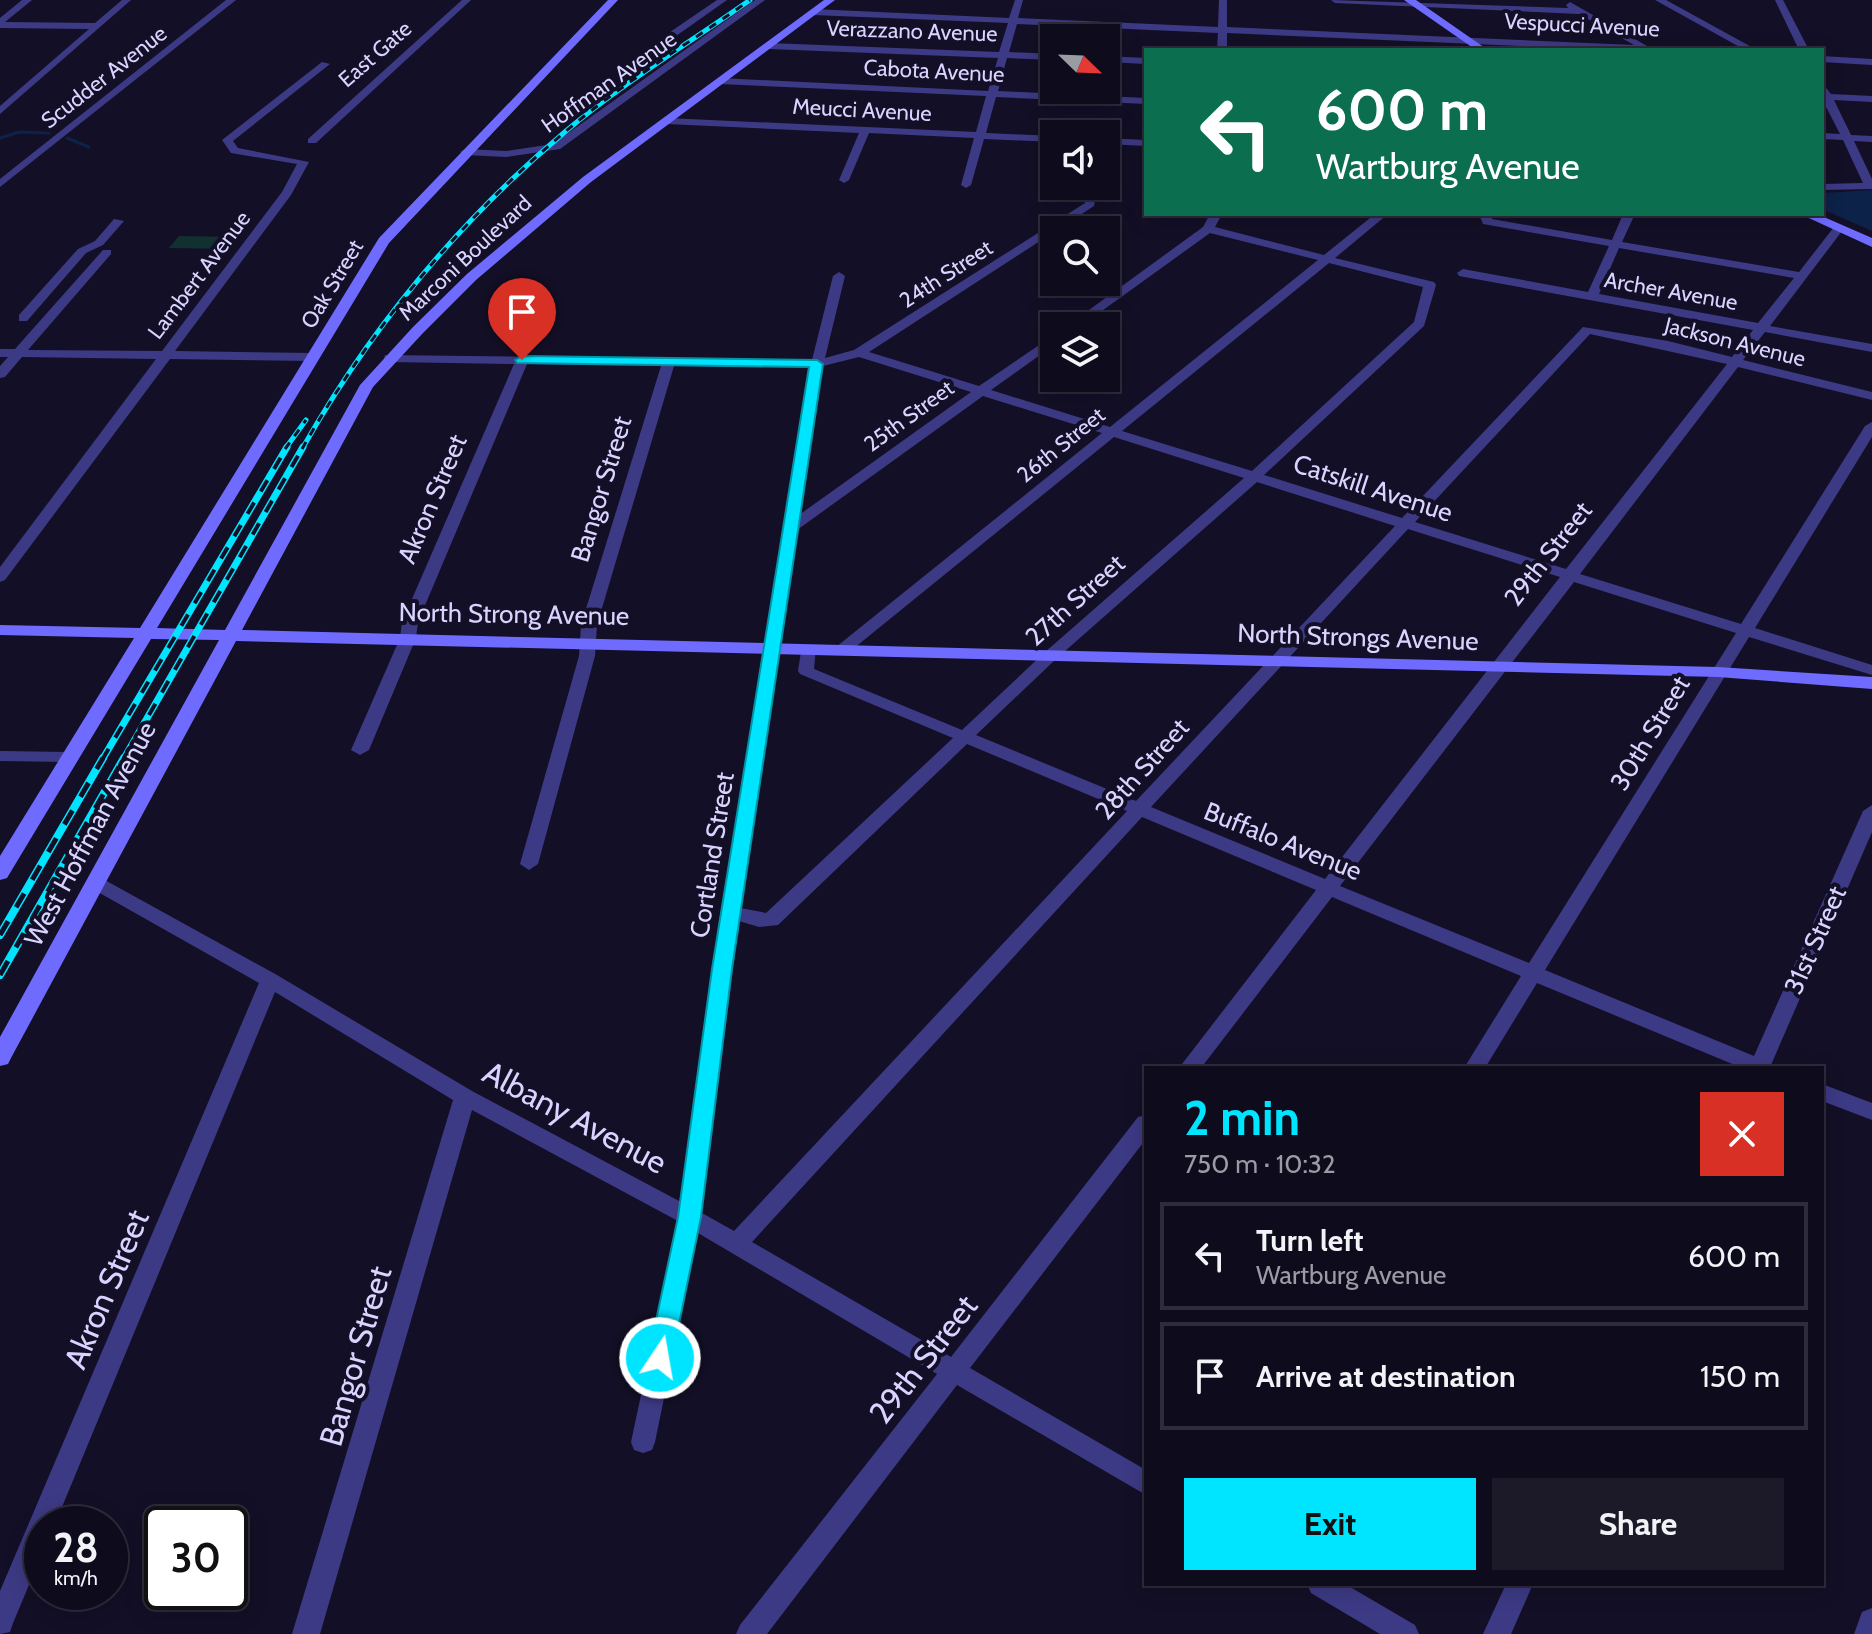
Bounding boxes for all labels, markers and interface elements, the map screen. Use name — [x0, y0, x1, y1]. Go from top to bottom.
street label: Vespucci Avenue — [1504, 7, 1660, 43]
street label: East Gate — [333, 15, 417, 93]
street label: Verazzano Avenue — [826, 15, 998, 47]
street label: Scudder Avenue — [36, 20, 172, 134]
north arrow — [1040, 24, 1120, 104]
map controls — [1040, 24, 1120, 392]
street label: Hoffman Avenue — [536, 25, 682, 139]
street label: Cabota Avenue — [863, 54, 1005, 88]
text: 600 m — [1316, 76, 1488, 144]
icon: left — [1184, 80, 1288, 184]
street label: Meucci Avenue — [792, 93, 932, 127]
button: sound — [1040, 120, 1120, 200]
text: Wartburg Avenue — [1316, 144, 1580, 188]
street label: Marconi Boulevard — [393, 189, 537, 327]
street label: Lambert Avenue — [142, 206, 256, 344]
button: search — [1040, 216, 1120, 296]
street label: Oak Street — [295, 234, 369, 333]
street label: 24th Street — [895, 234, 998, 314]
street label: Archer Avenue — [1602, 266, 1740, 316]
pin — [488, 278, 556, 360]
icon: arrive — [500, 290, 544, 334]
street label: Jackson Avenue — [1661, 311, 1808, 373]
button: layers — [1040, 312, 1120, 392]
street label: 25th Street — [859, 374, 960, 458]
street label: 26th Street — [1012, 401, 1111, 488]
street label: Bangor Street — [564, 412, 638, 566]
street label: Akron Street — [390, 429, 474, 568]
street label: Catskill Avenue — [1289, 447, 1457, 529]
street label: 29th Street — [1497, 495, 1599, 613]
street label: 27th Street — [1019, 547, 1131, 653]
street label: North Strong Avenue — [398, 596, 630, 632]
street label: North Strongs Avenue — [1237, 617, 1479, 657]
street label: 30th Street — [1603, 670, 1697, 796]
street label: 28th Street — [1088, 712, 1196, 826]
street label: West Hoffman Avenue — [17, 716, 163, 952]
street label: Cortland Street — [683, 770, 741, 940]
street label: Buffalo Avenue — [1199, 795, 1367, 887]
street label: 31st Street — [1777, 881, 1853, 999]
street label: Albany Avenue — [476, 1052, 674, 1182]
text: 2 min — [1184, 1089, 1300, 1147]
button: close — [1700, 1092, 1784, 1176]
text: 750 m · 10:32 — [1184, 1148, 1336, 1180]
street label: Akron Street — [55, 1204, 157, 1374]
text: Turn left — [1256, 1222, 1364, 1259]
icon: left — [1188, 1234, 1232, 1278]
text: 600 m — [1688, 1238, 1780, 1275]
text: Wartburg Avenue — [1256, 1259, 1446, 1291]
street label: Bangor Street — [311, 1261, 399, 1451]
street label: 29th Street — [861, 1287, 985, 1431]
position arrow — [618, 1316, 702, 1400]
icon: arrive — [1188, 1354, 1232, 1398]
text: Arrive at destination — [1256, 1358, 1516, 1395]
text: 150 m — [1700, 1358, 1780, 1395]
button: Exit — [1184, 1478, 1476, 1570]
button: Share — [1492, 1478, 1784, 1570]
speed limit sign: 30 — [144, 1506, 248, 1610]
text: 28 — [53, 1523, 99, 1572]
text: km/h — [54, 1566, 98, 1590]

